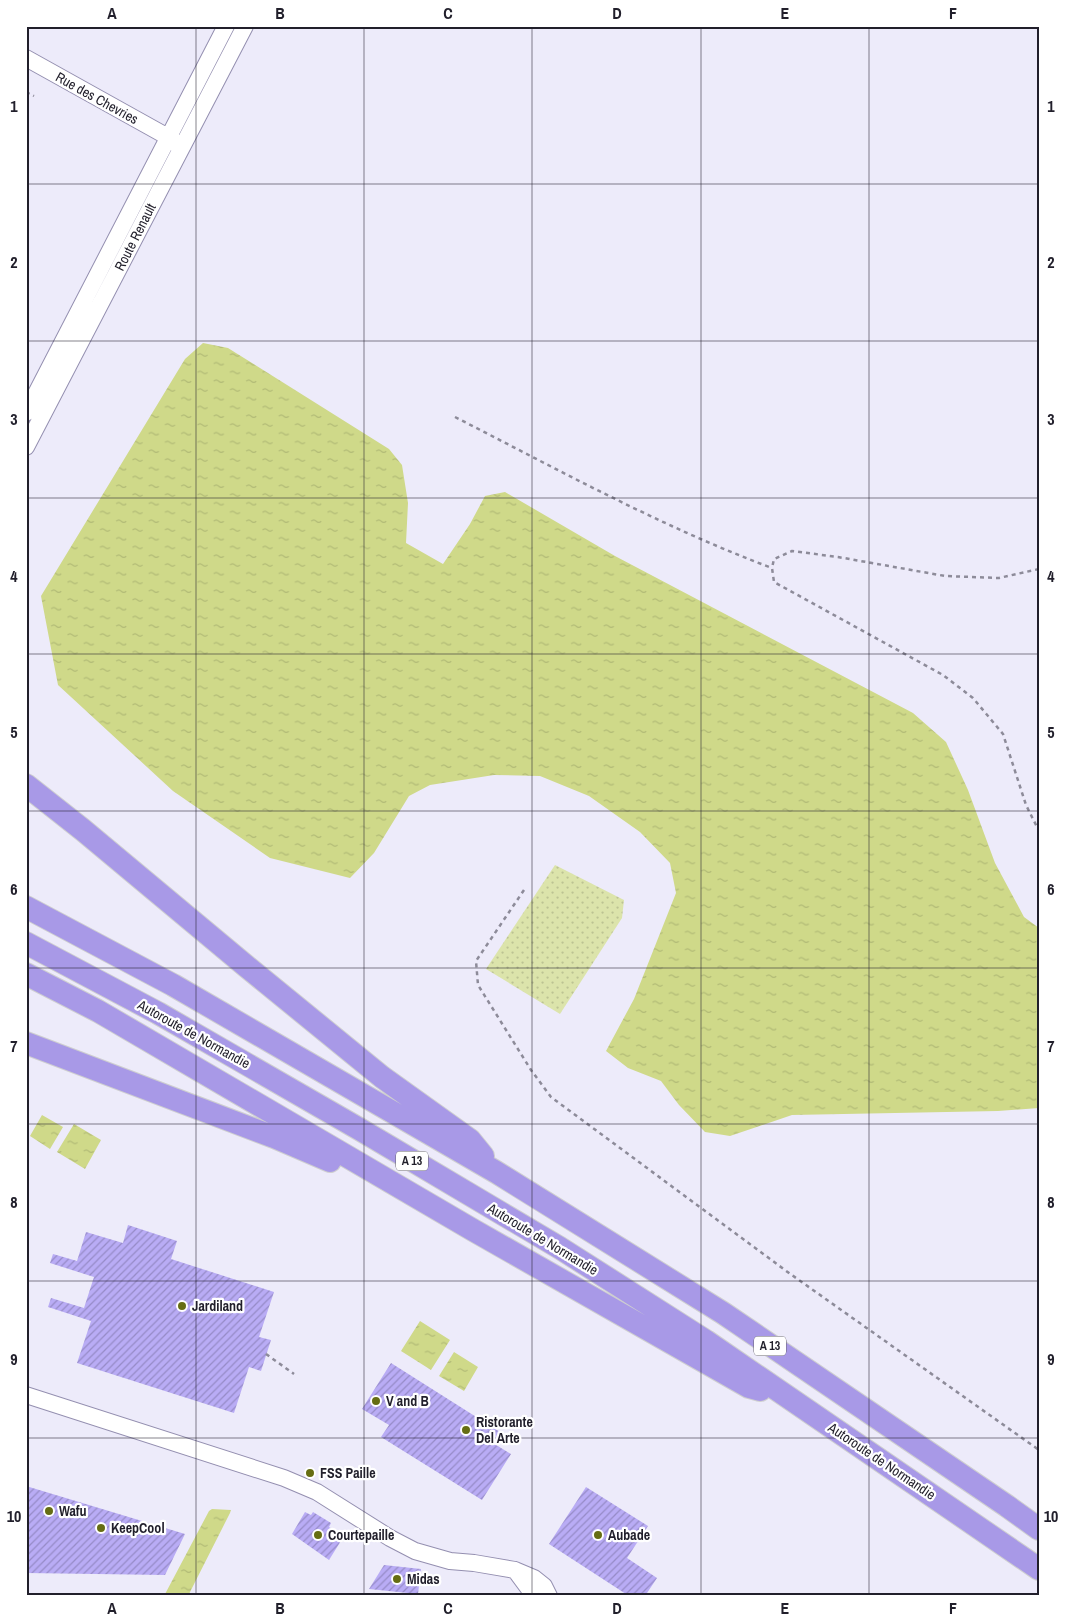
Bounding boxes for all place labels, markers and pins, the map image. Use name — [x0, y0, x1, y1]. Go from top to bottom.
place label: Jardiland — [192, 1297, 243, 1315]
marker: Jardiland — [176, 1300, 188, 1312]
place label: V and B — [386, 1392, 429, 1410]
marker: V and B — [370, 1395, 382, 1407]
place label: Ristorante Del Arte — [476, 1413, 533, 1447]
marker: Ristorante Del Arte — [460, 1424, 472, 1436]
place label: FSS Paille — [320, 1464, 376, 1482]
marker: FSS Paille — [304, 1467, 316, 1479]
place label: Wafu — [59, 1502, 87, 1520]
marker: Wafu — [43, 1505, 55, 1517]
place label: KeepCool — [111, 1519, 165, 1537]
marker: KeepCool — [95, 1522, 107, 1534]
place label: Courtepaille — [328, 1526, 394, 1544]
place label: Aubade — [608, 1526, 650, 1544]
marker: Courtepaille — [312, 1529, 324, 1541]
marker: Aubade — [592, 1529, 604, 1541]
place label: Midas — [407, 1570, 440, 1588]
marker: Midas — [391, 1573, 403, 1585]

